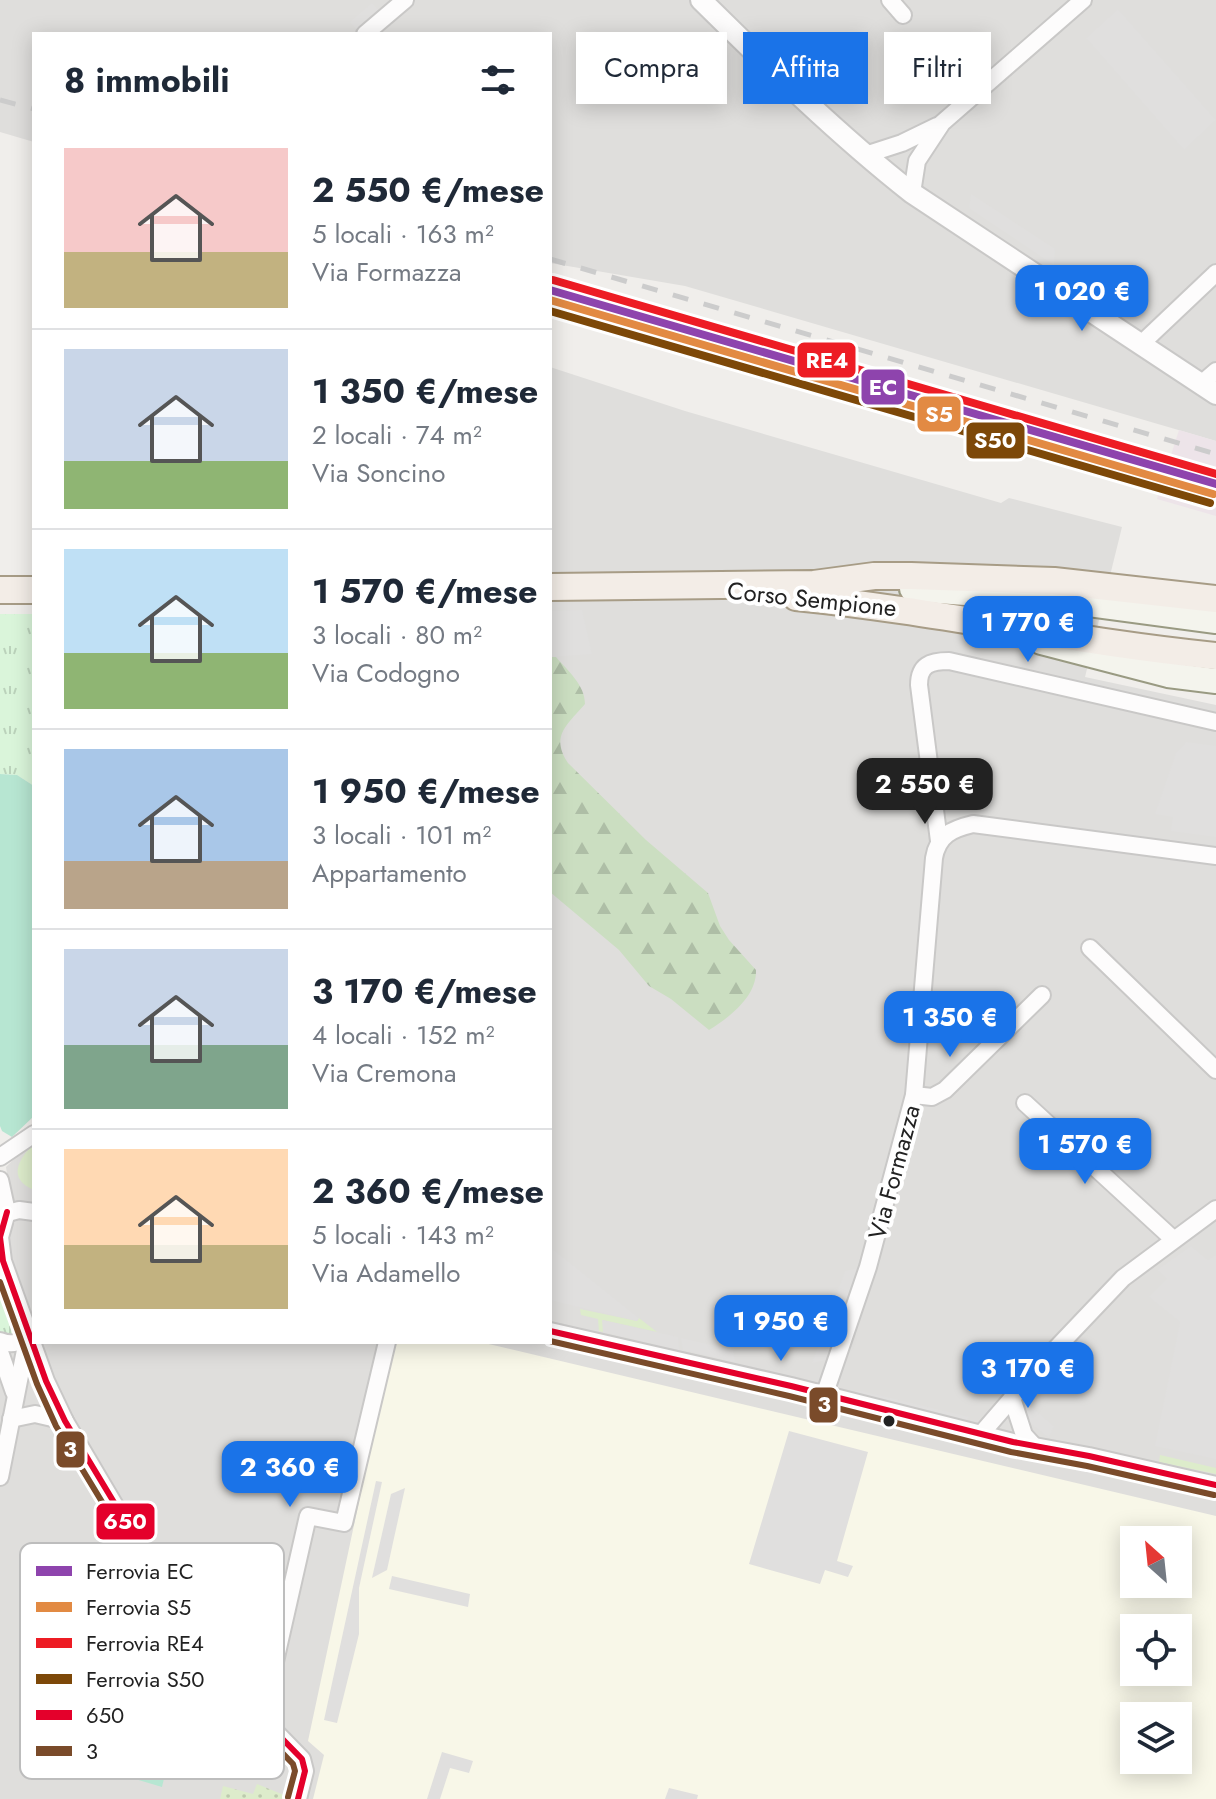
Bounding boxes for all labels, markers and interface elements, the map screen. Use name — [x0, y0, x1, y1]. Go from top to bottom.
chip: Compra — [576, 32, 727, 104]
chip: Affitta — [743, 32, 868, 104]
chip: Filtri — [884, 32, 991, 104]
text: 8 immobili — [64, 56, 230, 105]
icon: filters — [476, 58, 520, 102]
text: 2 550 €/mese — [312, 166, 544, 215]
icon: home — [128, 180, 224, 276]
text: 5 locali · 163 m² — [312, 215, 494, 253]
text: Via Formazza — [312, 253, 462, 291]
pin: 1 020 € — [1008, 265, 1156, 333]
text: 1 020 € — [1033, 272, 1131, 310]
line badge: RE4 — [796, 341, 857, 379]
text: RE4 — [806, 344, 848, 376]
text: 1 350 €/mese — [312, 367, 538, 416]
line badge: EC — [860, 368, 906, 406]
text: EC — [869, 371, 897, 403]
icon: home — [128, 381, 224, 477]
line badge: S5 — [916, 395, 962, 433]
text: S5 — [925, 398, 953, 430]
text: 2 locali · 74 m² — [312, 416, 482, 454]
line badge: S50 — [965, 421, 1026, 460]
text: S50 — [974, 424, 1016, 456]
text: Via Soncino — [312, 454, 445, 492]
text: 1 570 €/mese — [312, 567, 538, 616]
street label: Corso Sempione — [726, 573, 898, 625]
icon: home — [128, 581, 224, 677]
pin: 1 770 € — [954, 596, 1102, 664]
text: 1 770 € — [981, 603, 1075, 641]
text: 3 locali · 80 m² — [312, 616, 482, 654]
text: Via Codogno — [312, 654, 460, 692]
pin: 2 550 € — [851, 758, 999, 826]
text: 2 550 € — [875, 765, 975, 803]
text: 1 950 €/mese — [312, 767, 540, 816]
icon: home — [128, 781, 224, 877]
text: 3 locali · 101 m² — [312, 816, 491, 854]
text: Appartamento — [312, 854, 467, 892]
text: 3 170 €/mese — [312, 967, 537, 1016]
icon: home — [128, 981, 224, 1077]
pin: 1 350 € — [876, 991, 1024, 1059]
text: 1 350 € — [902, 998, 998, 1036]
text: 4 locali · 152 m² — [312, 1016, 494, 1054]
text: Via Cremona — [312, 1054, 457, 1092]
street label: Via Formazza — [859, 1101, 929, 1243]
pin: 1 570 € — [1011, 1118, 1159, 1186]
text: 1 570 € — [1037, 1125, 1133, 1163]
text: 2 360 €/mese — [312, 1167, 544, 1216]
icon: home — [128, 1181, 224, 1277]
text: 5 locali · 143 m² — [312, 1216, 494, 1254]
text: Via Adamello — [312, 1254, 461, 1292]
pin: 1 950 € — [707, 1295, 855, 1363]
text: 1 950 € — [732, 1302, 830, 1340]
pin: 3 170 € — [954, 1342, 1102, 1410]
text: 3 170 € — [981, 1349, 1075, 1387]
line badge: 3 — [808, 1386, 839, 1424]
text: 3 — [817, 1388, 831, 1420]
unlabelled marker — [881, 1413, 897, 1429]
line badge: 3 — [55, 1430, 86, 1469]
text: 3 — [63, 1433, 77, 1465]
pin: 2 360 € — [216, 1441, 364, 1509]
text: 2 360 € — [240, 1448, 340, 1486]
line badge: 650 — [95, 1502, 156, 1541]
text: 650 — [103, 1505, 147, 1537]
north arrow — [1120, 1526, 1192, 1598]
map controls — [1120, 1526, 1192, 1774]
legend — [20, 1543, 284, 1779]
text: Ferrovia EC — [86, 1555, 194, 1587]
text: Ferrovia S5 — [86, 1591, 191, 1623]
button: locate — [1120, 1614, 1192, 1686]
text: Ferrovia RE4 — [86, 1627, 204, 1659]
text: Ferrovia S50 — [86, 1663, 204, 1695]
text: 650 — [86, 1699, 124, 1731]
button: layers — [1120, 1702, 1192, 1774]
text: 3 — [86, 1735, 98, 1767]

